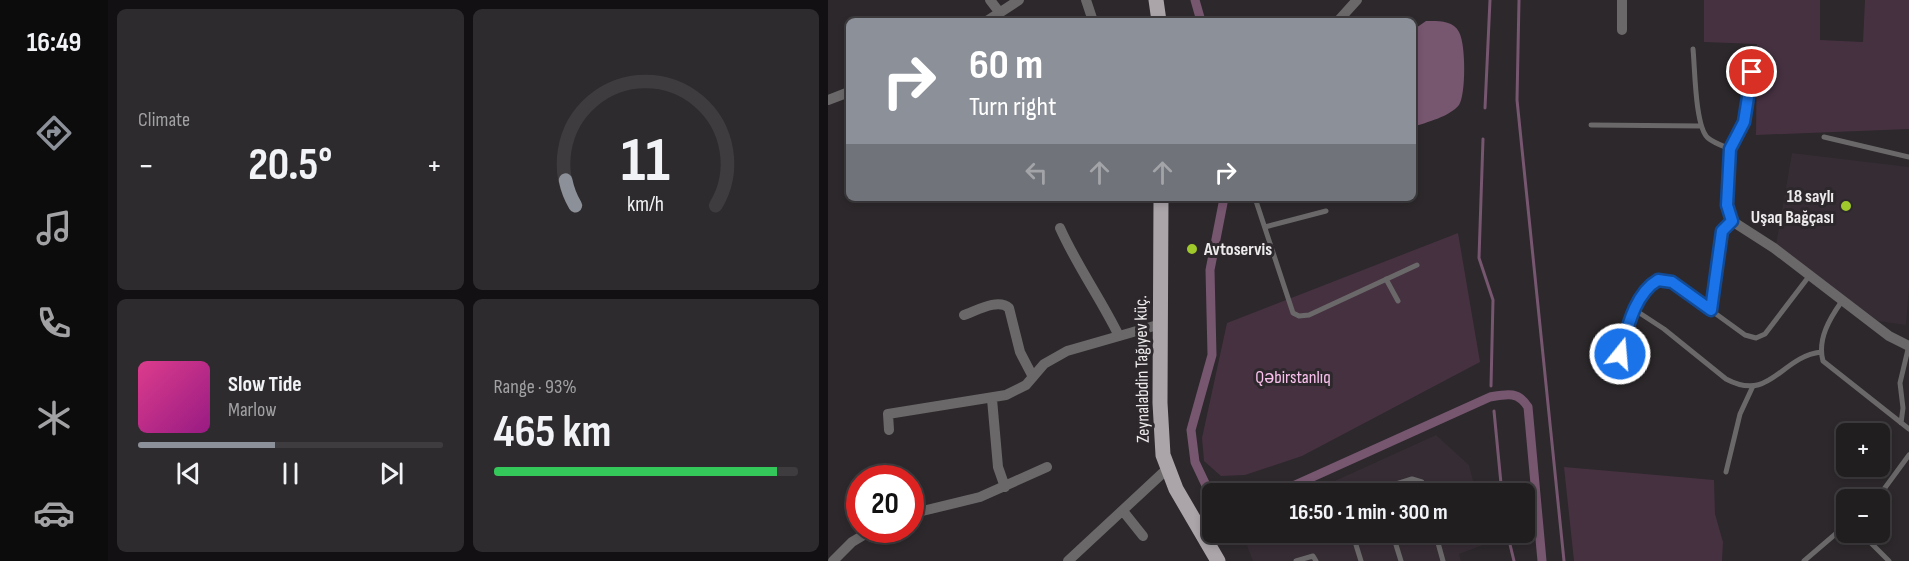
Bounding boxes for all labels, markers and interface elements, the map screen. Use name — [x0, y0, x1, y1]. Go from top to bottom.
text: 16:49 — [27, 27, 81, 59]
text: 60 m — [969, 40, 1043, 91]
icon: right — [870, 42, 948, 120]
pin — [1726, 46, 1777, 97]
icon: arrive — [1735, 55, 1768, 88]
text: Turn right — [969, 91, 1056, 123]
text: Climate — [138, 108, 190, 132]
icon: directions — [33, 112, 75, 154]
text: 11 — [621, 124, 670, 199]
text: 20.5° — [248, 138, 332, 193]
text: − — [138, 146, 154, 186]
text: + — [426, 146, 442, 186]
icon: left — [1020, 156, 1053, 189]
icon: ahead — [1083, 156, 1116, 189]
icon: ahead — [1146, 156, 1179, 189]
icon: right — [1209, 156, 1242, 189]
place label: 18 saylı Uşaq Bağçası — [1751, 186, 1834, 228]
text: km/h — [627, 193, 664, 218]
marker: 18 saylı Uşaq Bağçası — [1839, 199, 1853, 213]
icon: music — [33, 207, 75, 249]
place label: Avtoservis — [1203, 239, 1272, 260]
marker: Avtoservis — [1185, 242, 1199, 256]
street label: Zeynalabdin Tağıyev küç. — [1130, 295, 1154, 443]
icon: phone — [33, 302, 75, 344]
position arrow — [1588, 322, 1652, 386]
park label: Qəbirstanlıq — [1255, 367, 1331, 388]
text: Slow Tide — [228, 371, 302, 398]
text: Range · 93% — [494, 375, 577, 399]
icon: climate — [33, 397, 75, 439]
text: Marlow — [228, 398, 276, 422]
text: 465 km — [494, 405, 611, 460]
map controls — [1836, 423, 1890, 543]
button: + — [1836, 423, 1890, 477]
icon: previous — [172, 457, 205, 490]
icon: pause — [274, 457, 307, 490]
icon: next — [375, 457, 408, 490]
speed limit sign: 20 — [846, 465, 924, 543]
button: − — [1836, 489, 1890, 543]
icon: car — [33, 492, 75, 534]
text: 16:50 · 1 min · 300 m — [1290, 499, 1447, 526]

